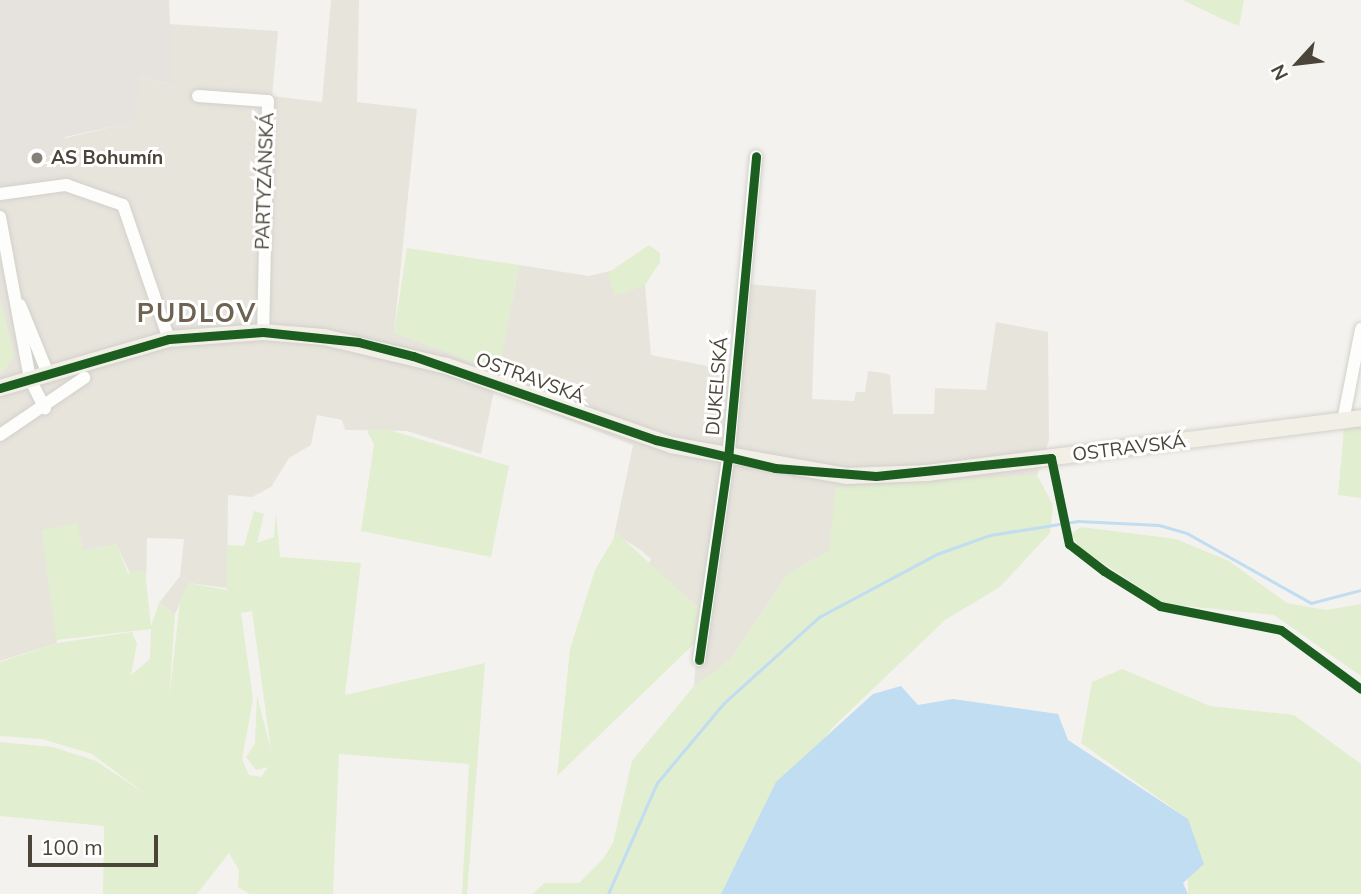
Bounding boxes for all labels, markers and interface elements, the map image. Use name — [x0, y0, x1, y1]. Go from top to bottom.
north arrow — [1263, 28, 1333, 98]
text: N — [1265, 61, 1293, 84]
street label: PARTYZÁNSKÁ — [251, 112, 279, 250]
place label: AS Bohumín — [51, 147, 163, 169]
marker: AS Bohumín — [29, 150, 45, 166]
district label: PUDLOV — [137, 297, 257, 329]
street label: DUKELSKÁ — [701, 336, 733, 436]
street label: OSTRAVSKÁ — [473, 348, 587, 408]
street label: OSTRAVSKÁ — [1071, 430, 1187, 466]
scale bar — [32, 820, 161, 864]
text: 100 m — [41, 834, 103, 860]

